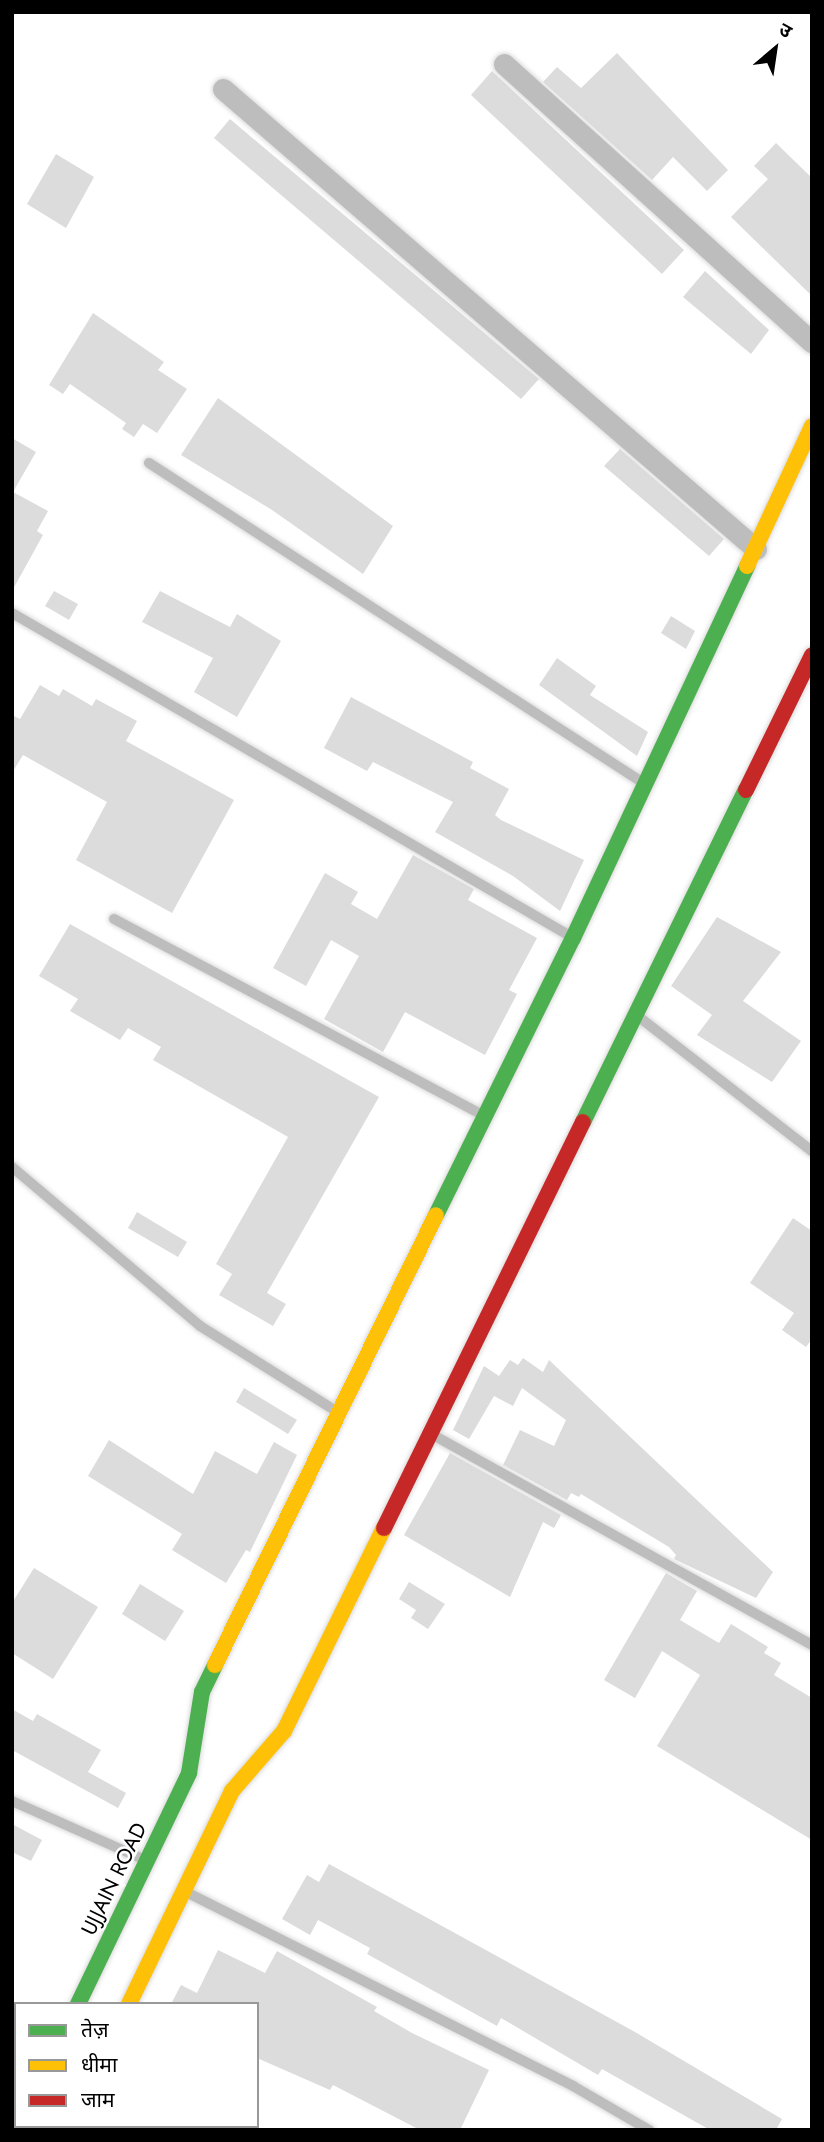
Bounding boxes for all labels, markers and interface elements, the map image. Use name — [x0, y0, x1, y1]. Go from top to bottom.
north arrow — [740, 14, 810, 84]
text: उ — [774, 16, 797, 45]
street label: UJJAIN ROAD — [76, 1819, 152, 1939]
legend — [14, 2002, 259, 2128]
text: तेज़ — [81, 2015, 109, 2045]
text: धीमा — [81, 2050, 117, 2080]
text: जाम — [81, 2085, 115, 2115]

